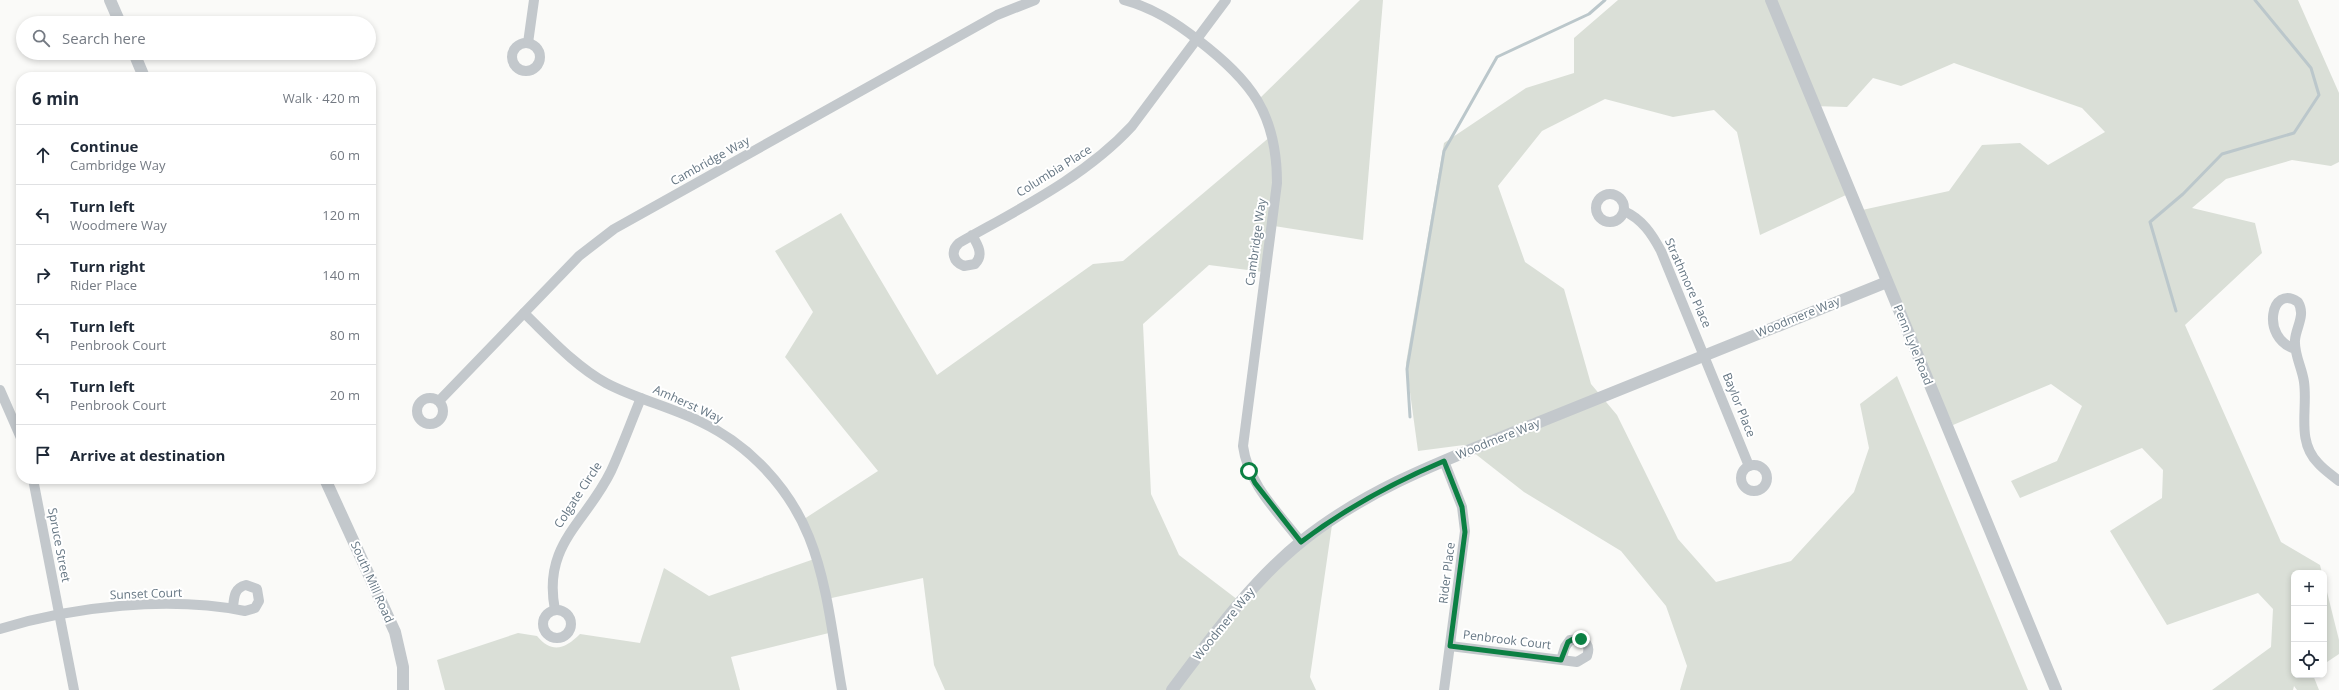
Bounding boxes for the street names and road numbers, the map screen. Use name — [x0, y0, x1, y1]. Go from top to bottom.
street label: Cambridge Way — [667, 131, 753, 189]
street label: Columbia Place — [1013, 140, 1095, 201]
street label: Cambridge Way — [1241, 196, 1270, 287]
street label: Strathmore Place — [1661, 235, 1716, 331]
street label: Woodmere Way — [1753, 292, 1843, 341]
street label: Penn Lyle Road — [1890, 302, 1937, 388]
street label: Baylor Place — [1719, 370, 1760, 440]
street label: Amherst Way — [651, 381, 727, 427]
street label: Woodmere Way — [1453, 414, 1543, 463]
street label: Colgate Circle — [550, 458, 606, 531]
street label: Spruce Street — [44, 506, 75, 583]
street label: South Mill Road — [347, 538, 398, 625]
street label: Rider Place — [1434, 541, 1459, 605]
street label: Woodmere Way — [1189, 583, 1259, 664]
street label: Sunset Court — [109, 584, 182, 603]
street label: Penbrook Court — [1462, 626, 1552, 653]

